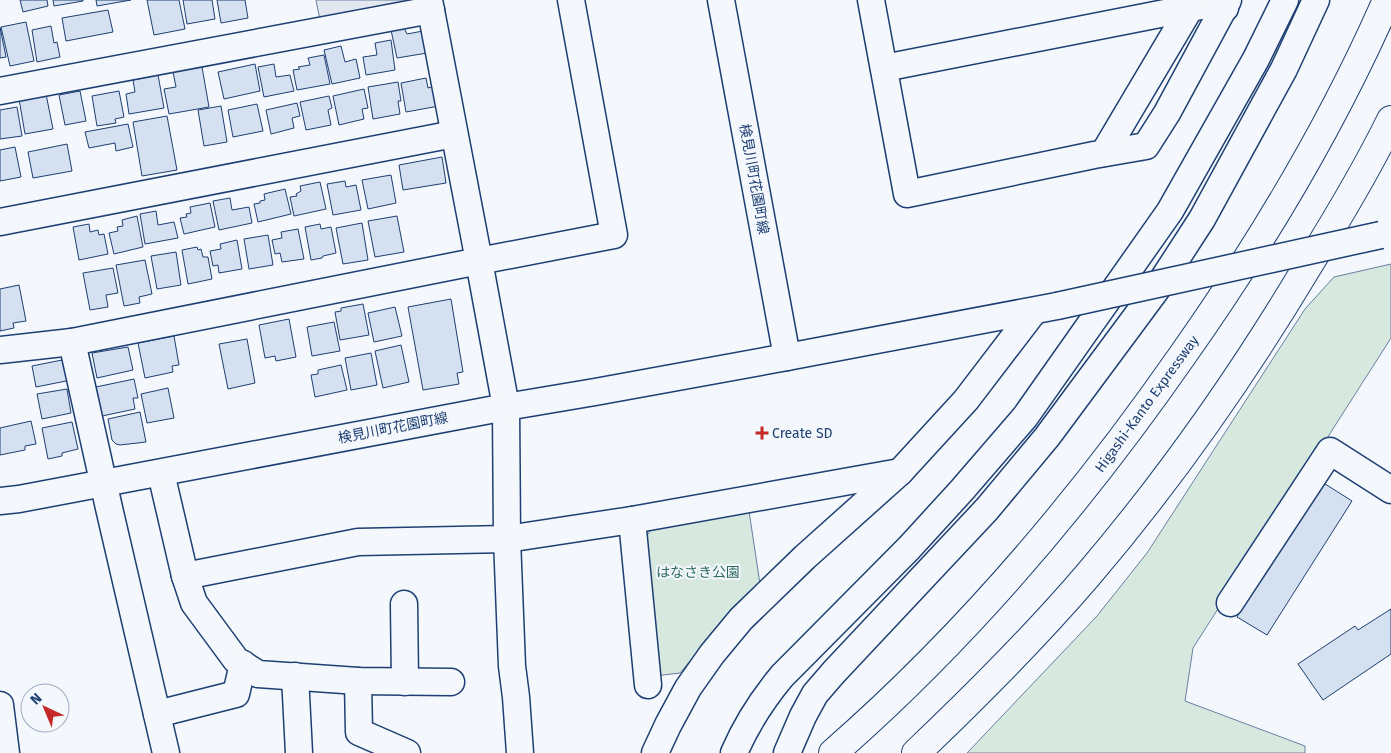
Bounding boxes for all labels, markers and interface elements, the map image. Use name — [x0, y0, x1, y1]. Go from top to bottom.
street label: 検見川町花園町線 — [736, 122, 772, 236]
street label: Higashi-Kanto Expressway — [1092, 332, 1202, 476]
street label: 検見川町花園町線 — [336, 409, 450, 447]
place label: Create SD — [772, 425, 833, 442]
marker: Create SD — [756, 427, 768, 439]
park label: はなさき公園 — [656, 564, 740, 581]
north arrow — [20, 683, 70, 733]
text: N — [27, 690, 46, 708]

